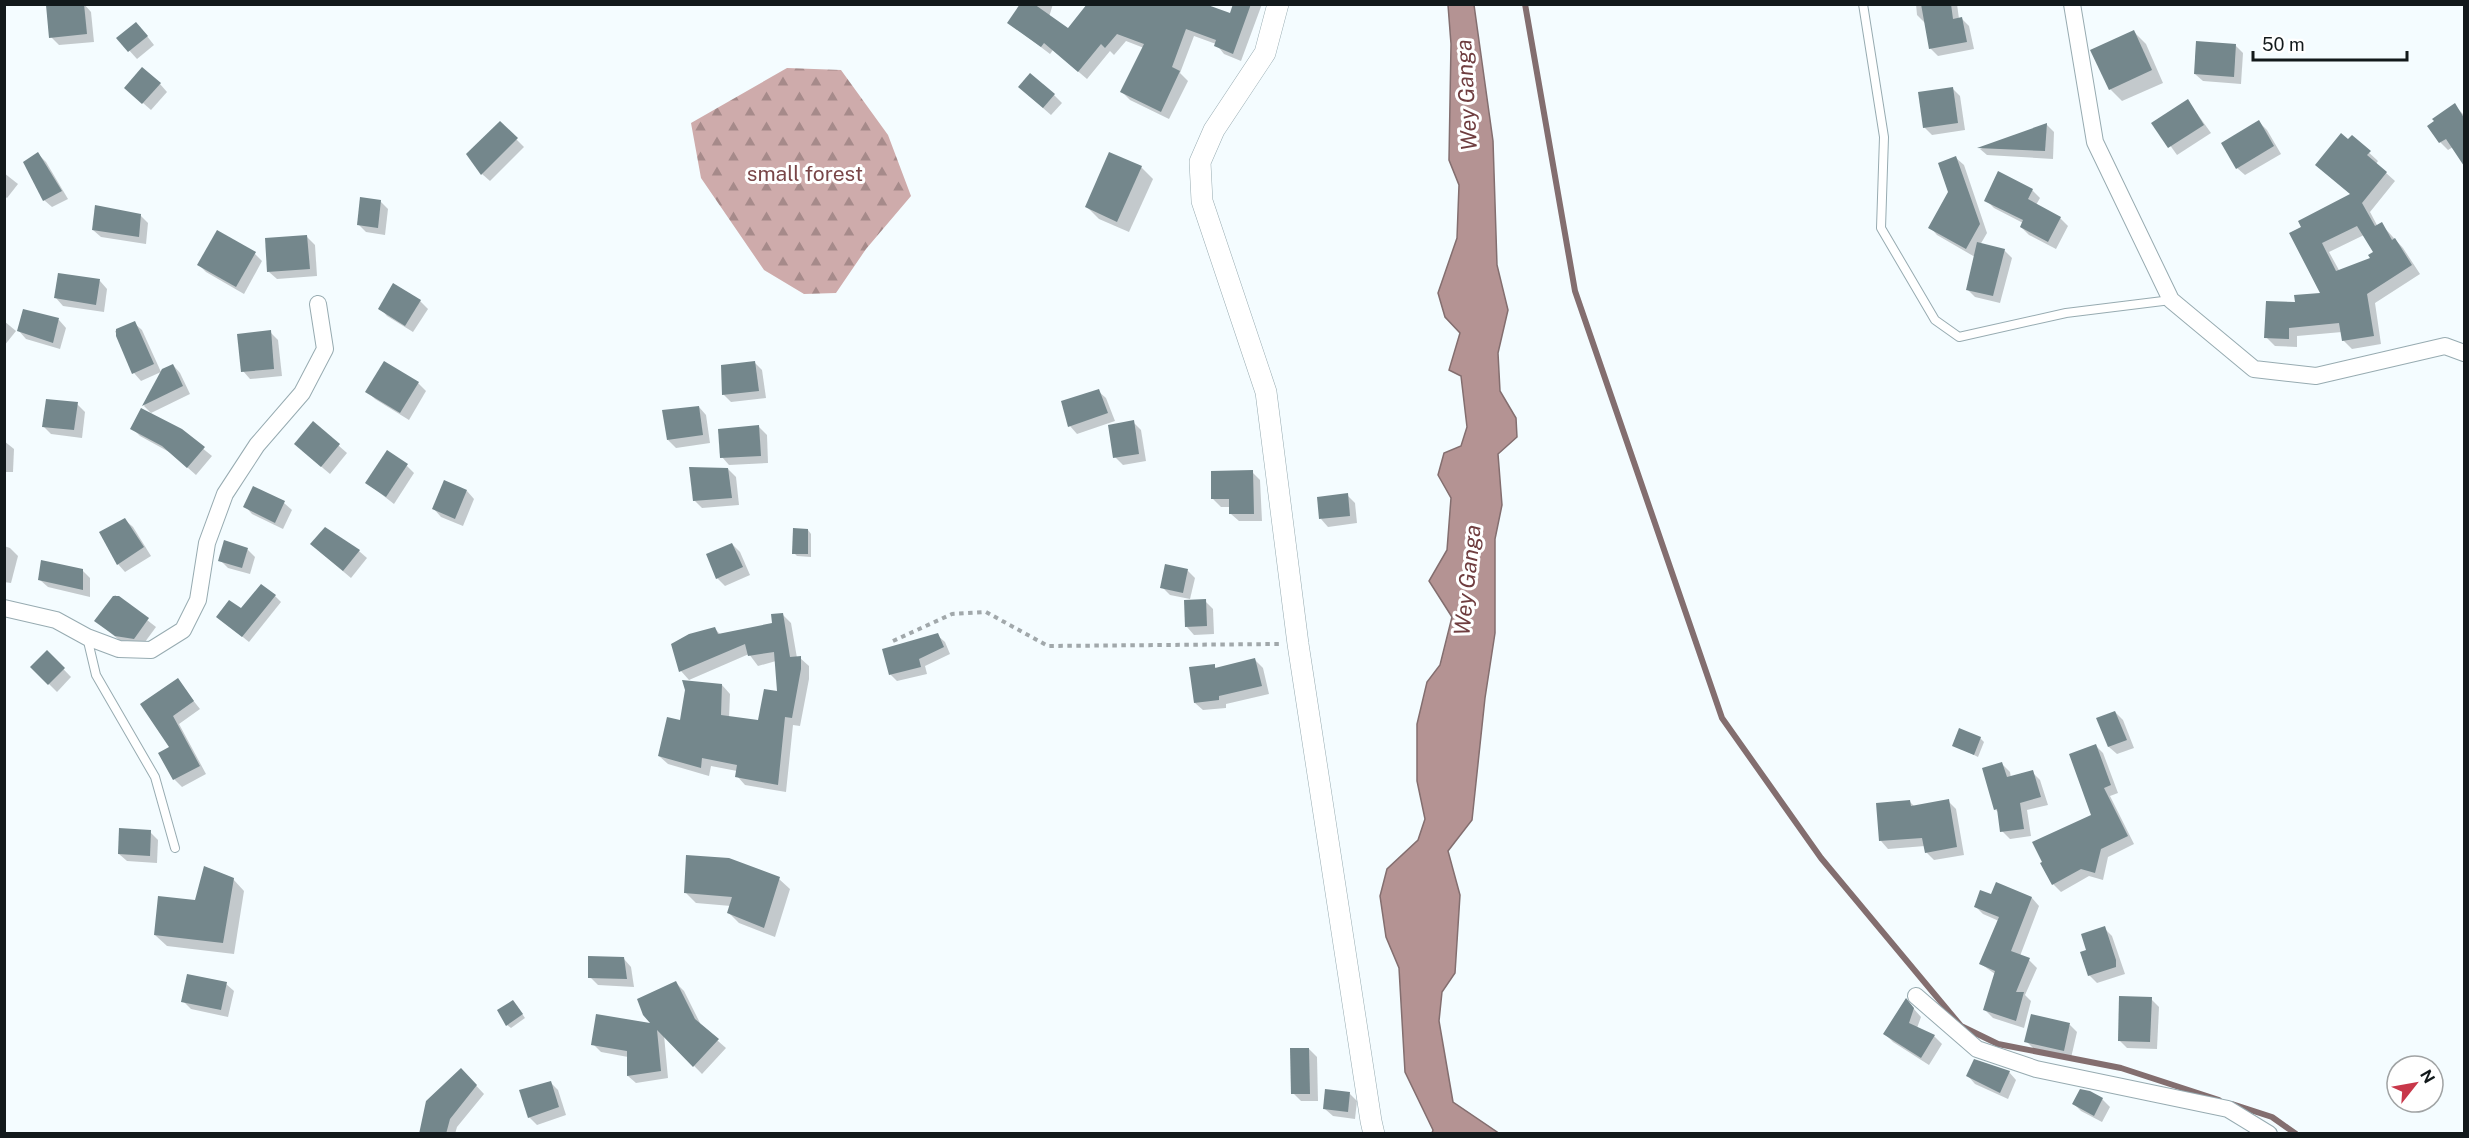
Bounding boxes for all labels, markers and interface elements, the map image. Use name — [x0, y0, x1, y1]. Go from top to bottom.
scale bar — [2253, 24, 2408, 62]
text: 50 m — [2262, 34, 2305, 55]
water label: Wey Ganga — [1450, 39, 1482, 151]
park label: small forest — [747, 161, 863, 186]
water label: Wey Ganga — [1448, 523, 1486, 637]
north arrow — [2385, 1054, 2445, 1114]
text: N — [2416, 1066, 2439, 1087]

